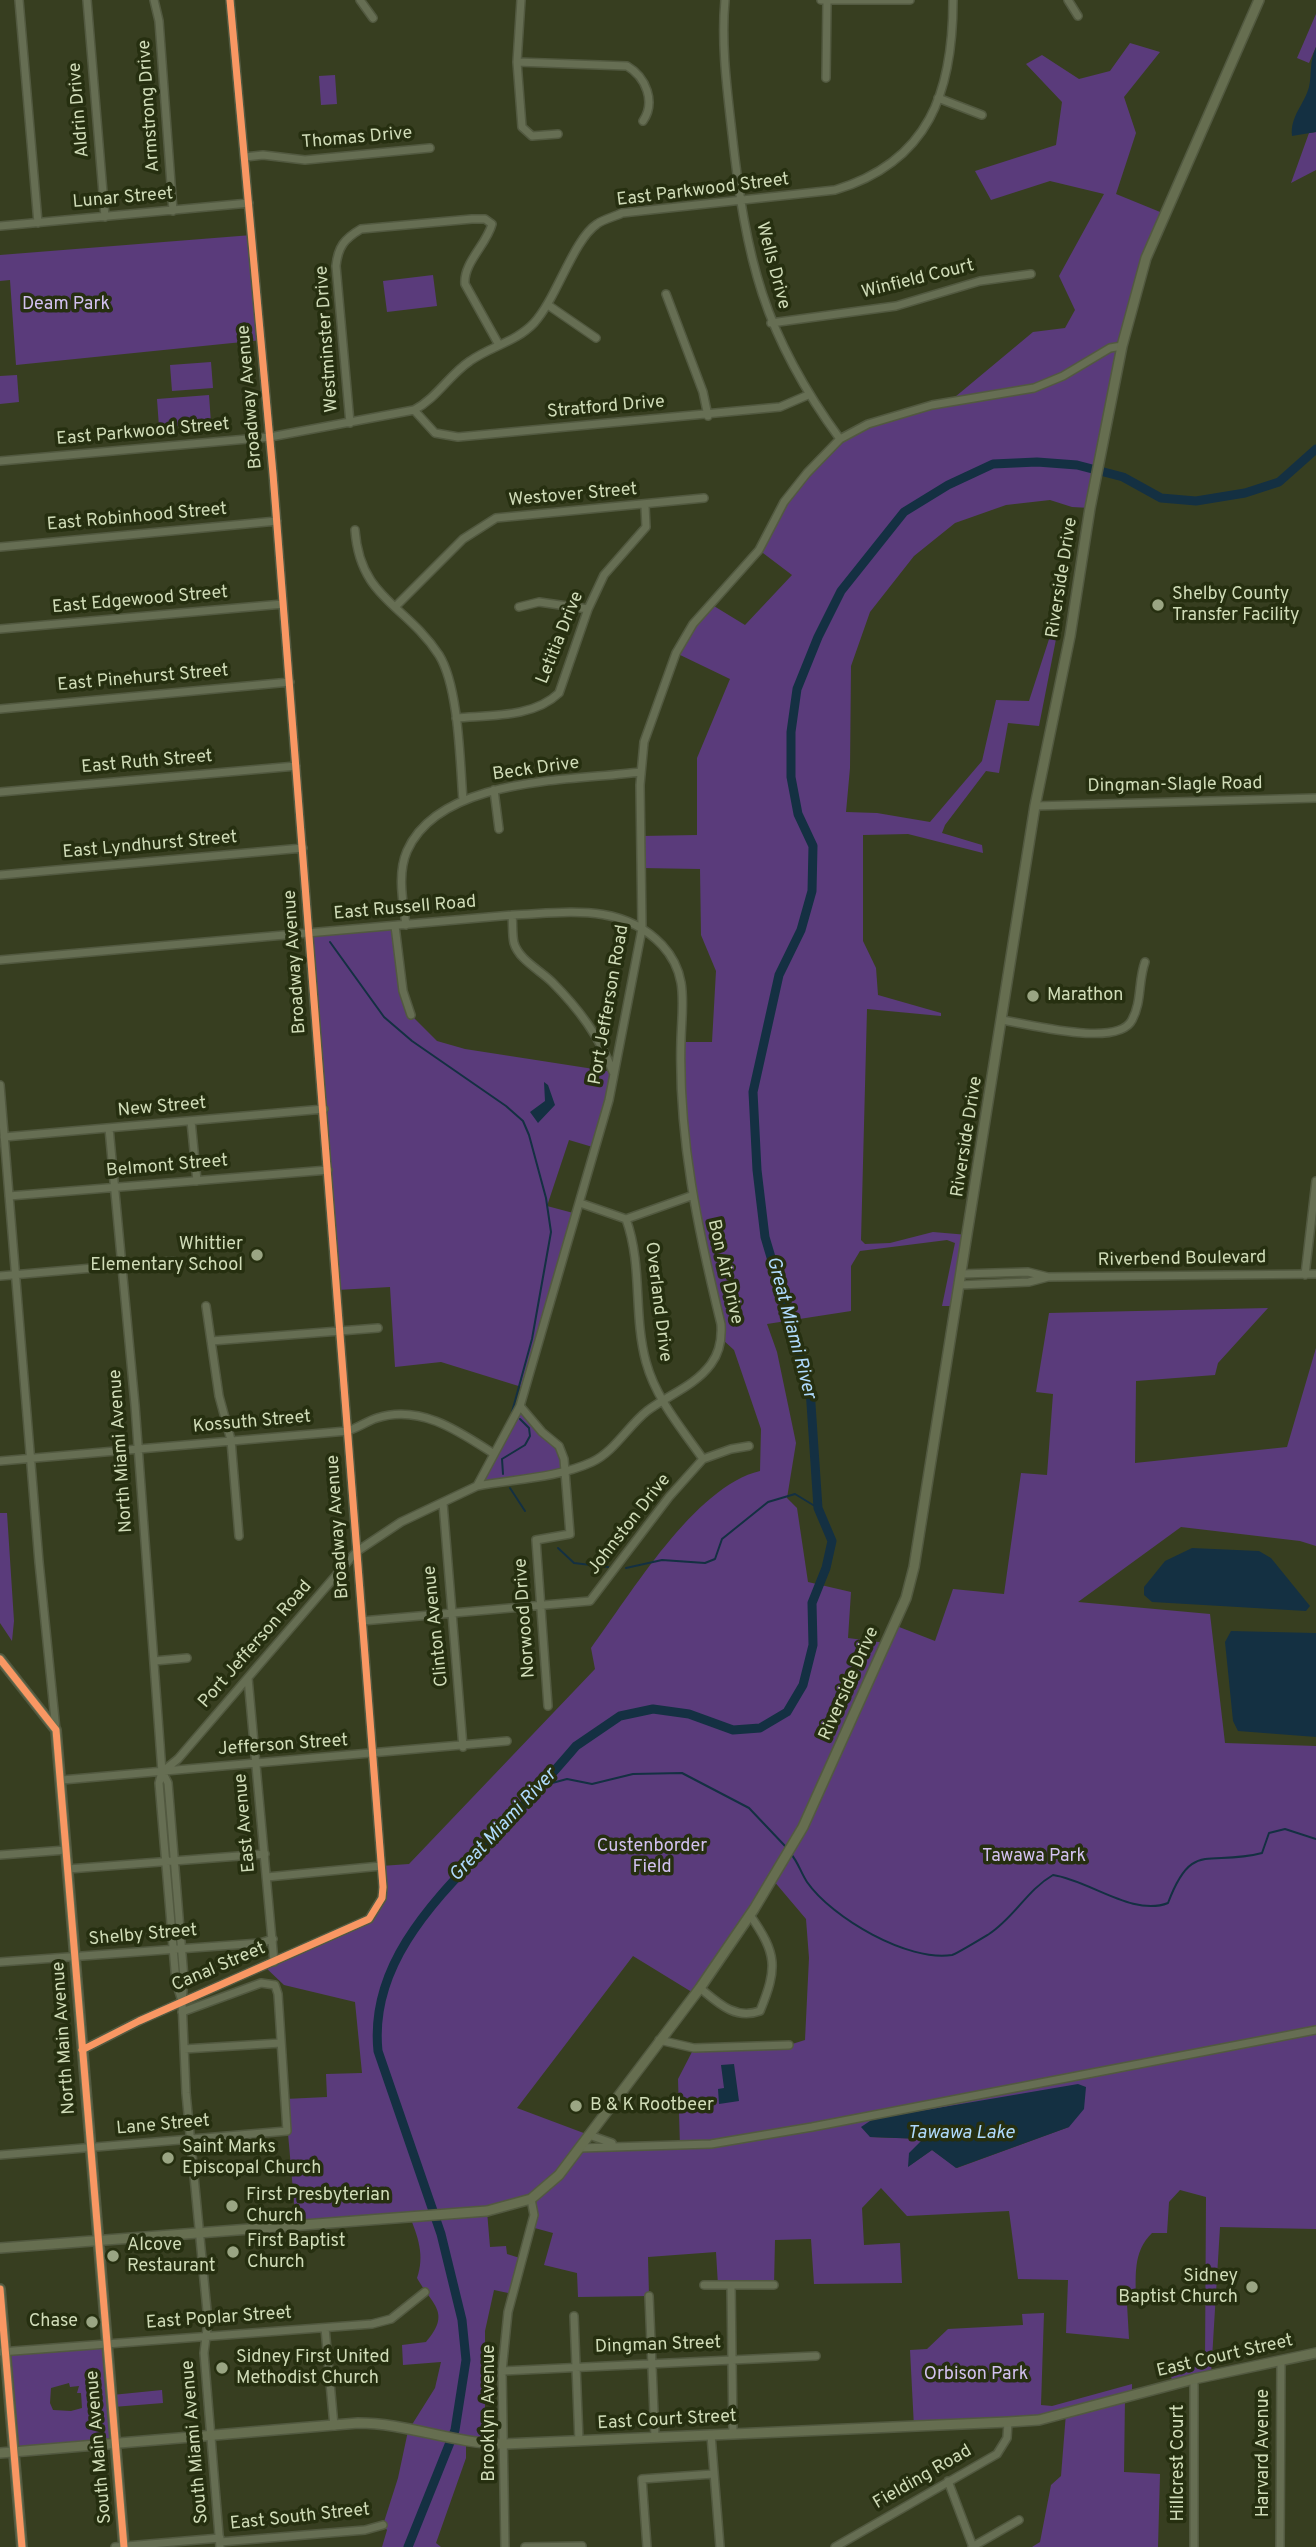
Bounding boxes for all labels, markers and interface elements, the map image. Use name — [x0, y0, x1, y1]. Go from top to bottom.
street label: Armstrong Drive — [135, 39, 165, 173]
street label: Aldrin Drive — [65, 61, 95, 159]
street label: Thomas Drive — [301, 123, 413, 155]
street label: East Parkwood Street — [616, 170, 790, 212]
street label: Lunar Street — [72, 184, 174, 214]
street label: Wells Drive — [750, 220, 794, 312]
street label: Winfield Court — [859, 256, 977, 304]
street label: Westminster Drive — [312, 265, 344, 413]
park label: Deam Park — [22, 294, 110, 316]
street label: Broadway Avenue — [234, 324, 268, 470]
street label: Stratford Drive — [546, 392, 666, 424]
street label: East Parkwood Street — [56, 415, 230, 451]
street label: Westover Street — [508, 480, 638, 512]
street label: East Robinhood Street — [46, 499, 228, 537]
street label: Riverside Drive — [1043, 516, 1083, 640]
street label: East Edgewood Street — [51, 583, 229, 619]
place label: Shelby County Transfer Facility — [1172, 584, 1300, 626]
street label: Letitia Drive — [533, 589, 589, 687]
marker: Shelby County Transfer Facility — [1150, 597, 1166, 613]
street label: East Pinehurst Street — [57, 661, 229, 697]
street label: East Ruth Street — [80, 747, 214, 779]
street label: Beck Drive — [491, 753, 581, 787]
street label: Dingman-Slagle Road — [1087, 774, 1263, 798]
street label: East Lyndhurst Street — [62, 828, 238, 864]
street label: Broadway Avenue — [280, 889, 312, 1035]
street label: East Russell Road — [333, 892, 477, 926]
street label: Port Jefferson Road — [585, 923, 635, 1087]
place label: Marathon — [1047, 985, 1123, 1007]
marker: Marathon — [1025, 988, 1041, 1004]
street label: Riverside Drive — [948, 1075, 988, 1199]
street label: New Street — [117, 1093, 207, 1123]
street label: Belmont Street — [105, 1151, 229, 1183]
street label: Bon Air Drive — [701, 1217, 747, 1327]
place label: Whittier Elementary School — [90, 1234, 243, 1276]
street label: Overland Drive — [639, 1241, 675, 1363]
marker: Whittier Elementary School — [249, 1247, 265, 1263]
street label: Riverbend Boulevard — [1097, 1248, 1267, 1272]
water label: Great Miami River — [760, 1254, 820, 1402]
street label: North Miami Avenue — [106, 1369, 138, 1533]
street label: Kossuth Street — [192, 1407, 312, 1439]
street label: Broadway Avenue — [323, 1454, 355, 1600]
street label: Johnston Drive — [584, 1470, 676, 1580]
street label: Norwood Drive — [511, 1557, 541, 1679]
street label: Clinton Avenue — [420, 1564, 454, 1688]
street label: Port Jefferson Road — [195, 1577, 317, 1713]
street label: Riverside Drive — [815, 1624, 885, 1744]
street label: Jefferson Street — [217, 1731, 349, 1761]
water label: Great Miami River — [446, 1765, 562, 1887]
street label: East Avenue — [231, 1772, 261, 1874]
park label: Custenborder Field — [597, 1836, 707, 1878]
park label: Tawawa Park — [982, 1846, 1086, 1868]
street label: Shelby Street — [88, 1920, 198, 1952]
street label: Canal Street — [169, 1939, 269, 1997]
street label: North Main Avenue — [49, 1961, 81, 2115]
place label: B & K Rootbeer — [590, 2095, 714, 2117]
marker: B & K Rootbeer — [568, 2098, 584, 2114]
street label: Lane Street — [115, 2111, 211, 2141]
water label: Tawawa Lake — [907, 2123, 1015, 2145]
place label: Saint Marks Episcopal Church — [182, 2137, 321, 2180]
marker: Saint Marks Episcopal Church — [160, 2150, 176, 2166]
place label: First Presbyterian Church — [246, 2185, 390, 2228]
marker: First Presbyterian Church — [224, 2198, 240, 2214]
place label: First Baptist Church — [247, 2231, 346, 2274]
place label: Alcove Restaurant — [127, 2235, 216, 2278]
marker: First Baptist Church — [225, 2244, 241, 2260]
marker: Alcove Restaurant — [105, 2248, 121, 2264]
place label: Sidney Baptist Church — [1118, 2266, 1238, 2308]
marker: Sidney Baptist Church — [1244, 2279, 1260, 2295]
street label: East Poplar Street — [145, 2303, 293, 2335]
place label: Chase — [29, 2311, 78, 2333]
marker: Chase — [84, 2314, 100, 2330]
street label: East Court Street — [1155, 2331, 1295, 2383]
street label: Dingman Street — [594, 2333, 722, 2359]
street label: Brooklyn Avenue — [479, 2344, 501, 2482]
place label: Sidney First United Methodist Church — [236, 2347, 390, 2390]
street label: South Miami Avenue — [178, 2359, 214, 2525]
marker: Sidney First United Methodist Church — [214, 2360, 230, 2376]
park label: Orbison Park — [924, 2364, 1028, 2386]
street label: South Main Avenue — [83, 2369, 117, 2525]
street label: Harvard Avenue — [1253, 2389, 1275, 2517]
street label: Hillcrest Court — [1168, 2404, 1190, 2522]
street label: East Court Street — [597, 2407, 737, 2435]
street label: Fielding Road — [870, 2441, 976, 2515]
street label: East South Street — [229, 2500, 371, 2536]

